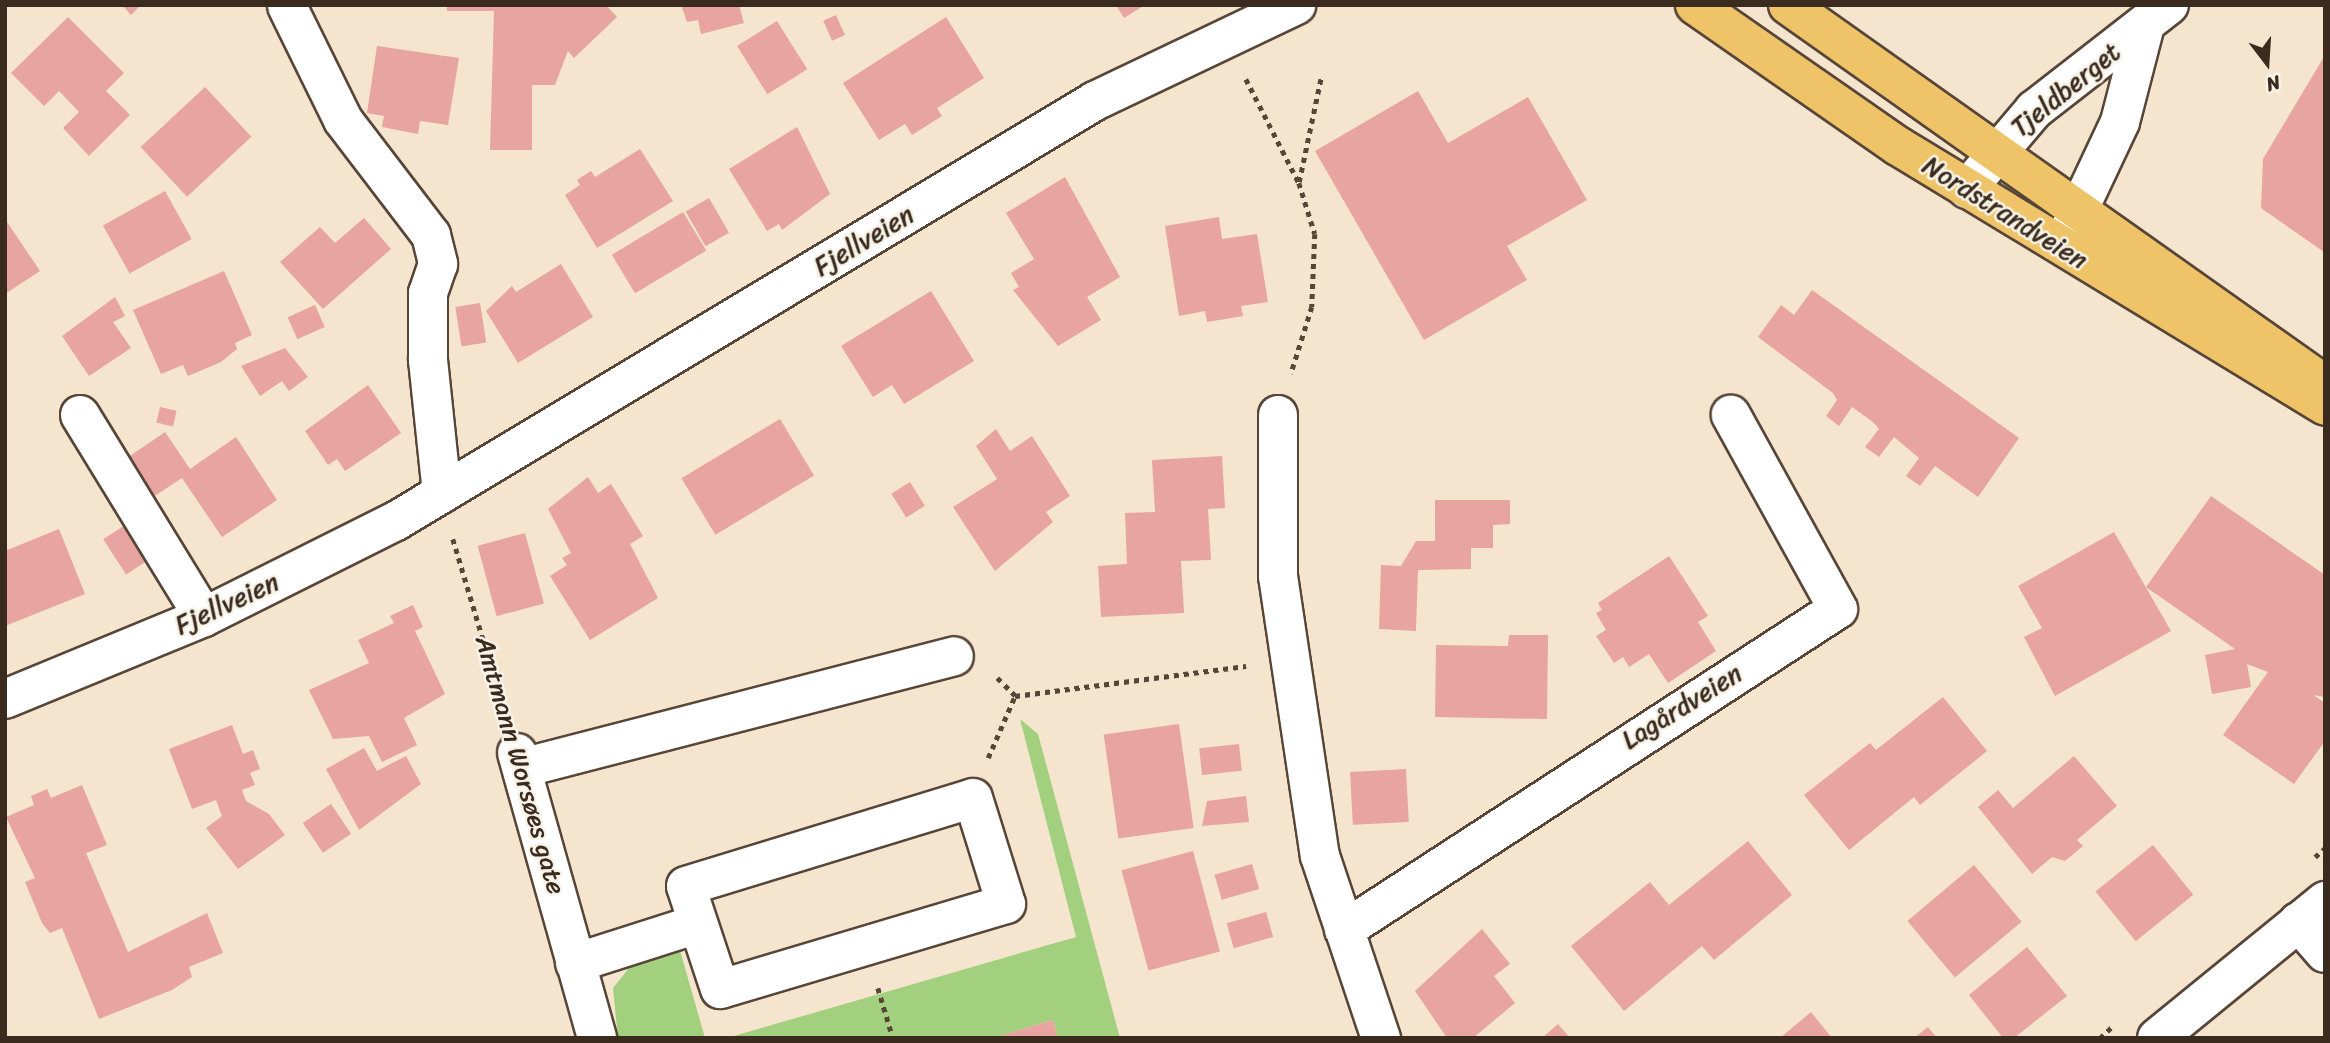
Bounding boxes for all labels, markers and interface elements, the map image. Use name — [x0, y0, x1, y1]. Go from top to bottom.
north arrow — [2232, 28, 2302, 98]
street label: Tjeldberget — [2005, 37, 2127, 143]
text: N — [2262, 66, 2284, 101]
street label: Nordstrandveien — [1917, 150, 2093, 276]
street label: Fjellveien — [808, 199, 920, 283]
street label: Fjellveien — [170, 566, 284, 642]
street label: Amtmann Worsøes gate — [468, 632, 572, 898]
street label: Lagårdveien — [1616, 658, 1748, 756]

